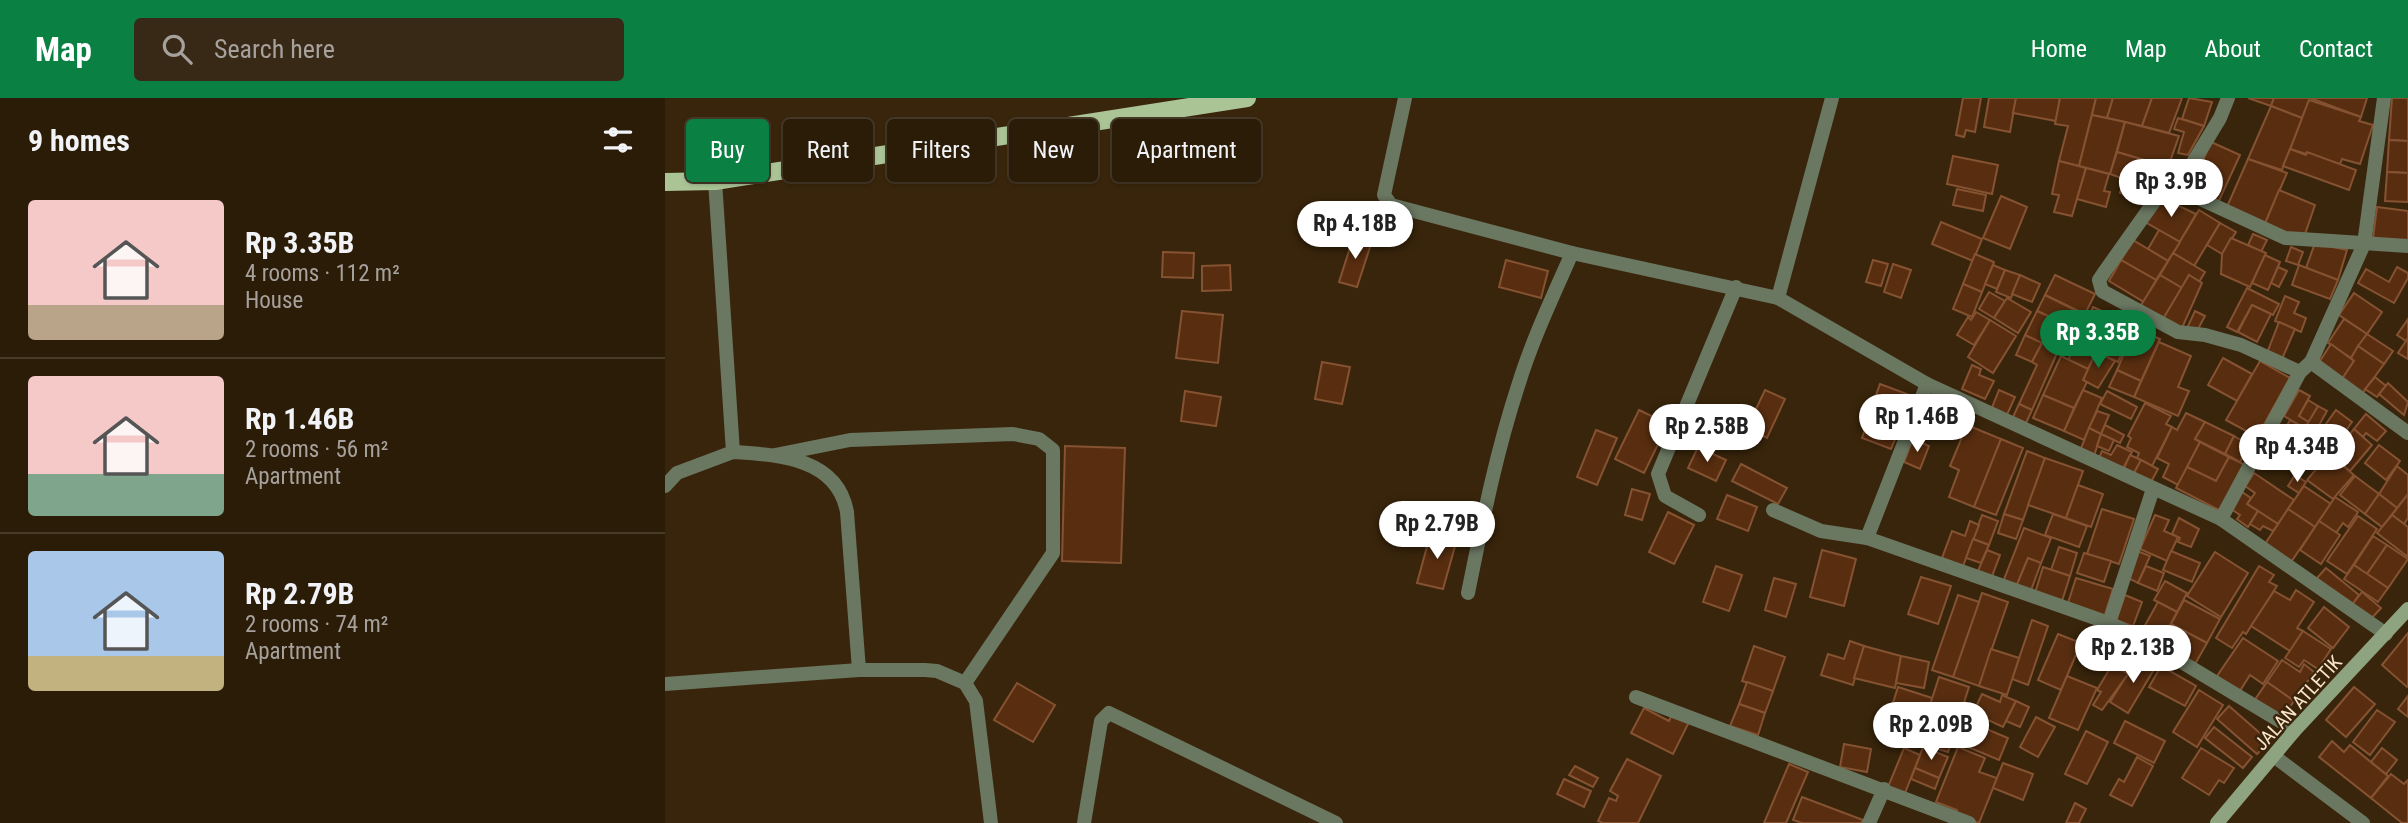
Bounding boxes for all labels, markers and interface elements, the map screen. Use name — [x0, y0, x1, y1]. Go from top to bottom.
search box — [134, 18, 624, 81]
text: Map — [35, 30, 92, 69]
icon: search — [158, 30, 196, 68]
text: Search here — [214, 34, 335, 64]
text: Home — [2031, 35, 2087, 63]
text: Map — [2125, 35, 2167, 63]
text: About — [2205, 35, 2261, 63]
text: Contact — [2299, 35, 2373, 63]
chip: Buy — [686, 119, 769, 182]
chip: Rent — [783, 119, 873, 182]
chip: Filters — [887, 119, 995, 182]
chip: New — [1009, 119, 1098, 182]
chip: Apartment — [1112, 119, 1261, 182]
icon: filters — [599, 121, 637, 159]
text: 9 homes — [28, 123, 130, 158]
pin: Rp 3.9B — [2106, 159, 2236, 219]
text: Rp 3.9B — [2135, 168, 2207, 195]
pin: Rp 4.18B — [1283, 202, 1427, 261]
text: Rp 4.18B — [1313, 210, 1397, 237]
text: Rp 3.35B — [245, 225, 354, 260]
icon: home — [84, 228, 168, 312]
text: 4 rooms · 112 m² — [245, 260, 400, 287]
text: House — [245, 287, 303, 314]
pin: Rp 3.35B — [2026, 310, 2170, 370]
text: Rp 3.35B — [2056, 319, 2140, 346]
pin: Rp 1.46B — [1845, 394, 1989, 454]
text: Rp 1.46B — [245, 401, 354, 436]
text: Rp 1.46B — [1875, 403, 1959, 430]
icon: home — [84, 404, 168, 488]
pin: Rp 2.58B — [1635, 404, 1779, 464]
text: Rp 2.58B — [1665, 413, 1749, 440]
pin: Rp 4.34B — [2225, 424, 2369, 484]
text: Rp 4.34B — [2255, 433, 2339, 460]
text: 2 rooms · 56 m² — [245, 436, 388, 463]
text: Apartment — [245, 463, 341, 490]
pin: Rp 2.79B — [1365, 502, 1509, 561]
text: Rp 2.79B — [1395, 510, 1479, 537]
text: Rp 2.79B — [245, 576, 354, 611]
icon: home — [84, 579, 168, 663]
text: 2 rooms · 74 m² — [245, 611, 388, 638]
pin: Rp 2.13B — [2061, 626, 2205, 685]
text: Rp 2.13B — [2091, 634, 2175, 661]
text: Apartment — [245, 638, 341, 665]
street label: JALAN ATLETIK — [2249, 650, 2347, 755]
pin: Rp 2.09B — [1859, 702, 2003, 762]
text: Rp 2.09B — [1889, 711, 1973, 738]

